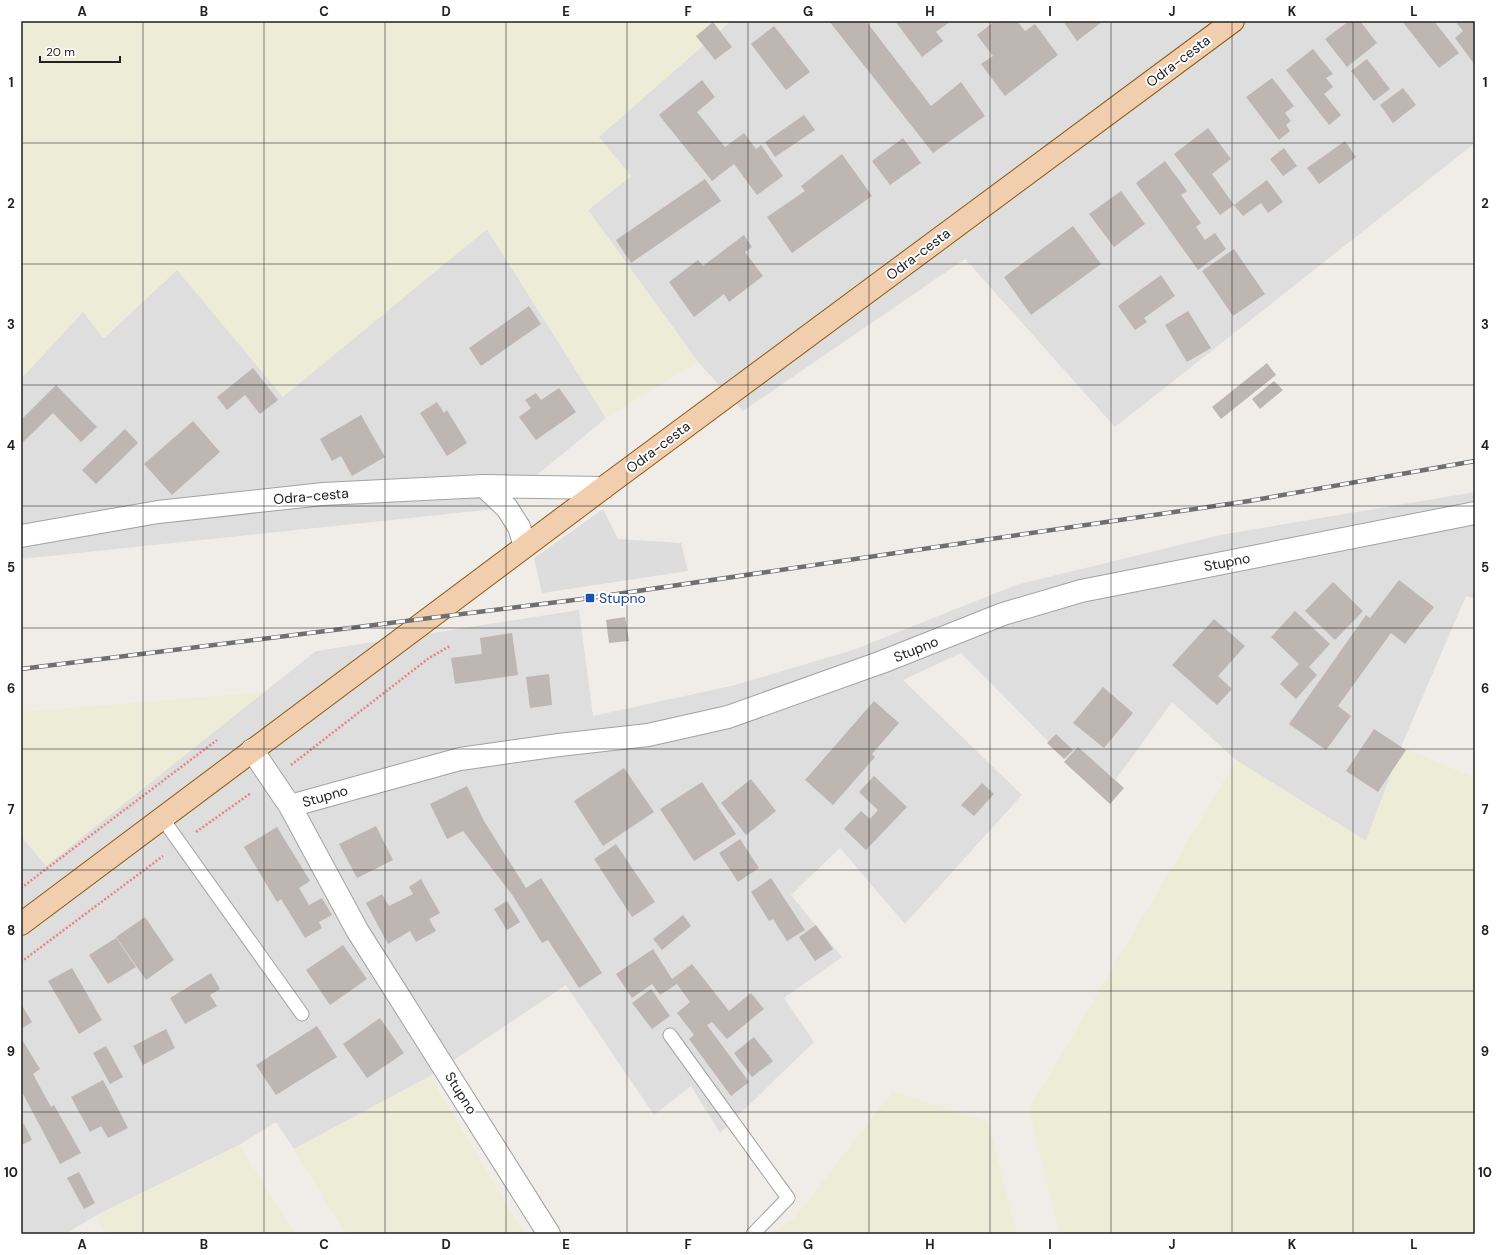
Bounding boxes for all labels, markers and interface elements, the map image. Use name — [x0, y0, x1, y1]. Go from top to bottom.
text: A — [77, 3, 87, 20]
text: B — [200, 3, 208, 20]
text: C — [319, 3, 329, 20]
text: D — [441, 3, 451, 20]
text: E — [562, 3, 570, 20]
text: F — [684, 3, 692, 20]
text: G — [803, 3, 813, 20]
text: H — [925, 3, 935, 20]
text: I — [1048, 3, 1052, 20]
text: J — [1168, 3, 1176, 20]
text: K — [1288, 3, 1297, 20]
text: L — [1410, 3, 1418, 20]
street label: Odra-cesta — [1142, 31, 1214, 91]
scale bar — [40, 38, 120, 64]
text: 20 m — [46, 44, 75, 60]
text: 1 — [9, 74, 13, 91]
text: 1 — [1483, 74, 1487, 91]
text: 2 — [7, 195, 15, 212]
text: 2 — [1481, 195, 1489, 212]
street label: Odra-cesta — [882, 224, 954, 284]
text: 3 — [7, 316, 15, 333]
text: 3 — [1481, 316, 1489, 333]
street label: Odra-cesta — [622, 417, 694, 477]
text: 4 — [7, 437, 15, 454]
text: 4 — [1481, 437, 1489, 454]
street label: Odra-cesta — [272, 484, 350, 508]
street label: Stupno — [1202, 549, 1252, 575]
text: 5 — [7, 559, 15, 576]
text: 5 — [1481, 559, 1489, 576]
place label: Stupno — [599, 589, 646, 607]
marker: Stupno — [584, 592, 596, 604]
street label: Stupno — [891, 632, 941, 666]
text: 6 — [7, 680, 15, 697]
text: 6 — [1481, 680, 1489, 697]
street label: Stupno — [300, 781, 350, 811]
text: 7 — [8, 801, 15, 818]
text: 7 — [1482, 801, 1489, 818]
text: 8 — [7, 922, 15, 939]
text: 8 — [1481, 922, 1489, 939]
text: 9 — [7, 1043, 15, 1060]
text: 9 — [1481, 1043, 1489, 1060]
street label: Stupno — [441, 1068, 481, 1118]
text: 10 — [4, 1164, 18, 1181]
text: 10 — [1478, 1164, 1492, 1181]
text: A — [77, 1236, 87, 1253]
text: B — [200, 1236, 208, 1253]
text: C — [319, 1236, 329, 1253]
text: D — [441, 1236, 451, 1253]
text: E — [562, 1236, 570, 1253]
text: F — [684, 1236, 692, 1253]
text: G — [803, 1236, 813, 1253]
text: H — [925, 1236, 935, 1253]
text: I — [1048, 1236, 1052, 1253]
text: J — [1168, 1236, 1176, 1253]
text: K — [1288, 1236, 1297, 1253]
text: L — [1410, 1236, 1418, 1253]

